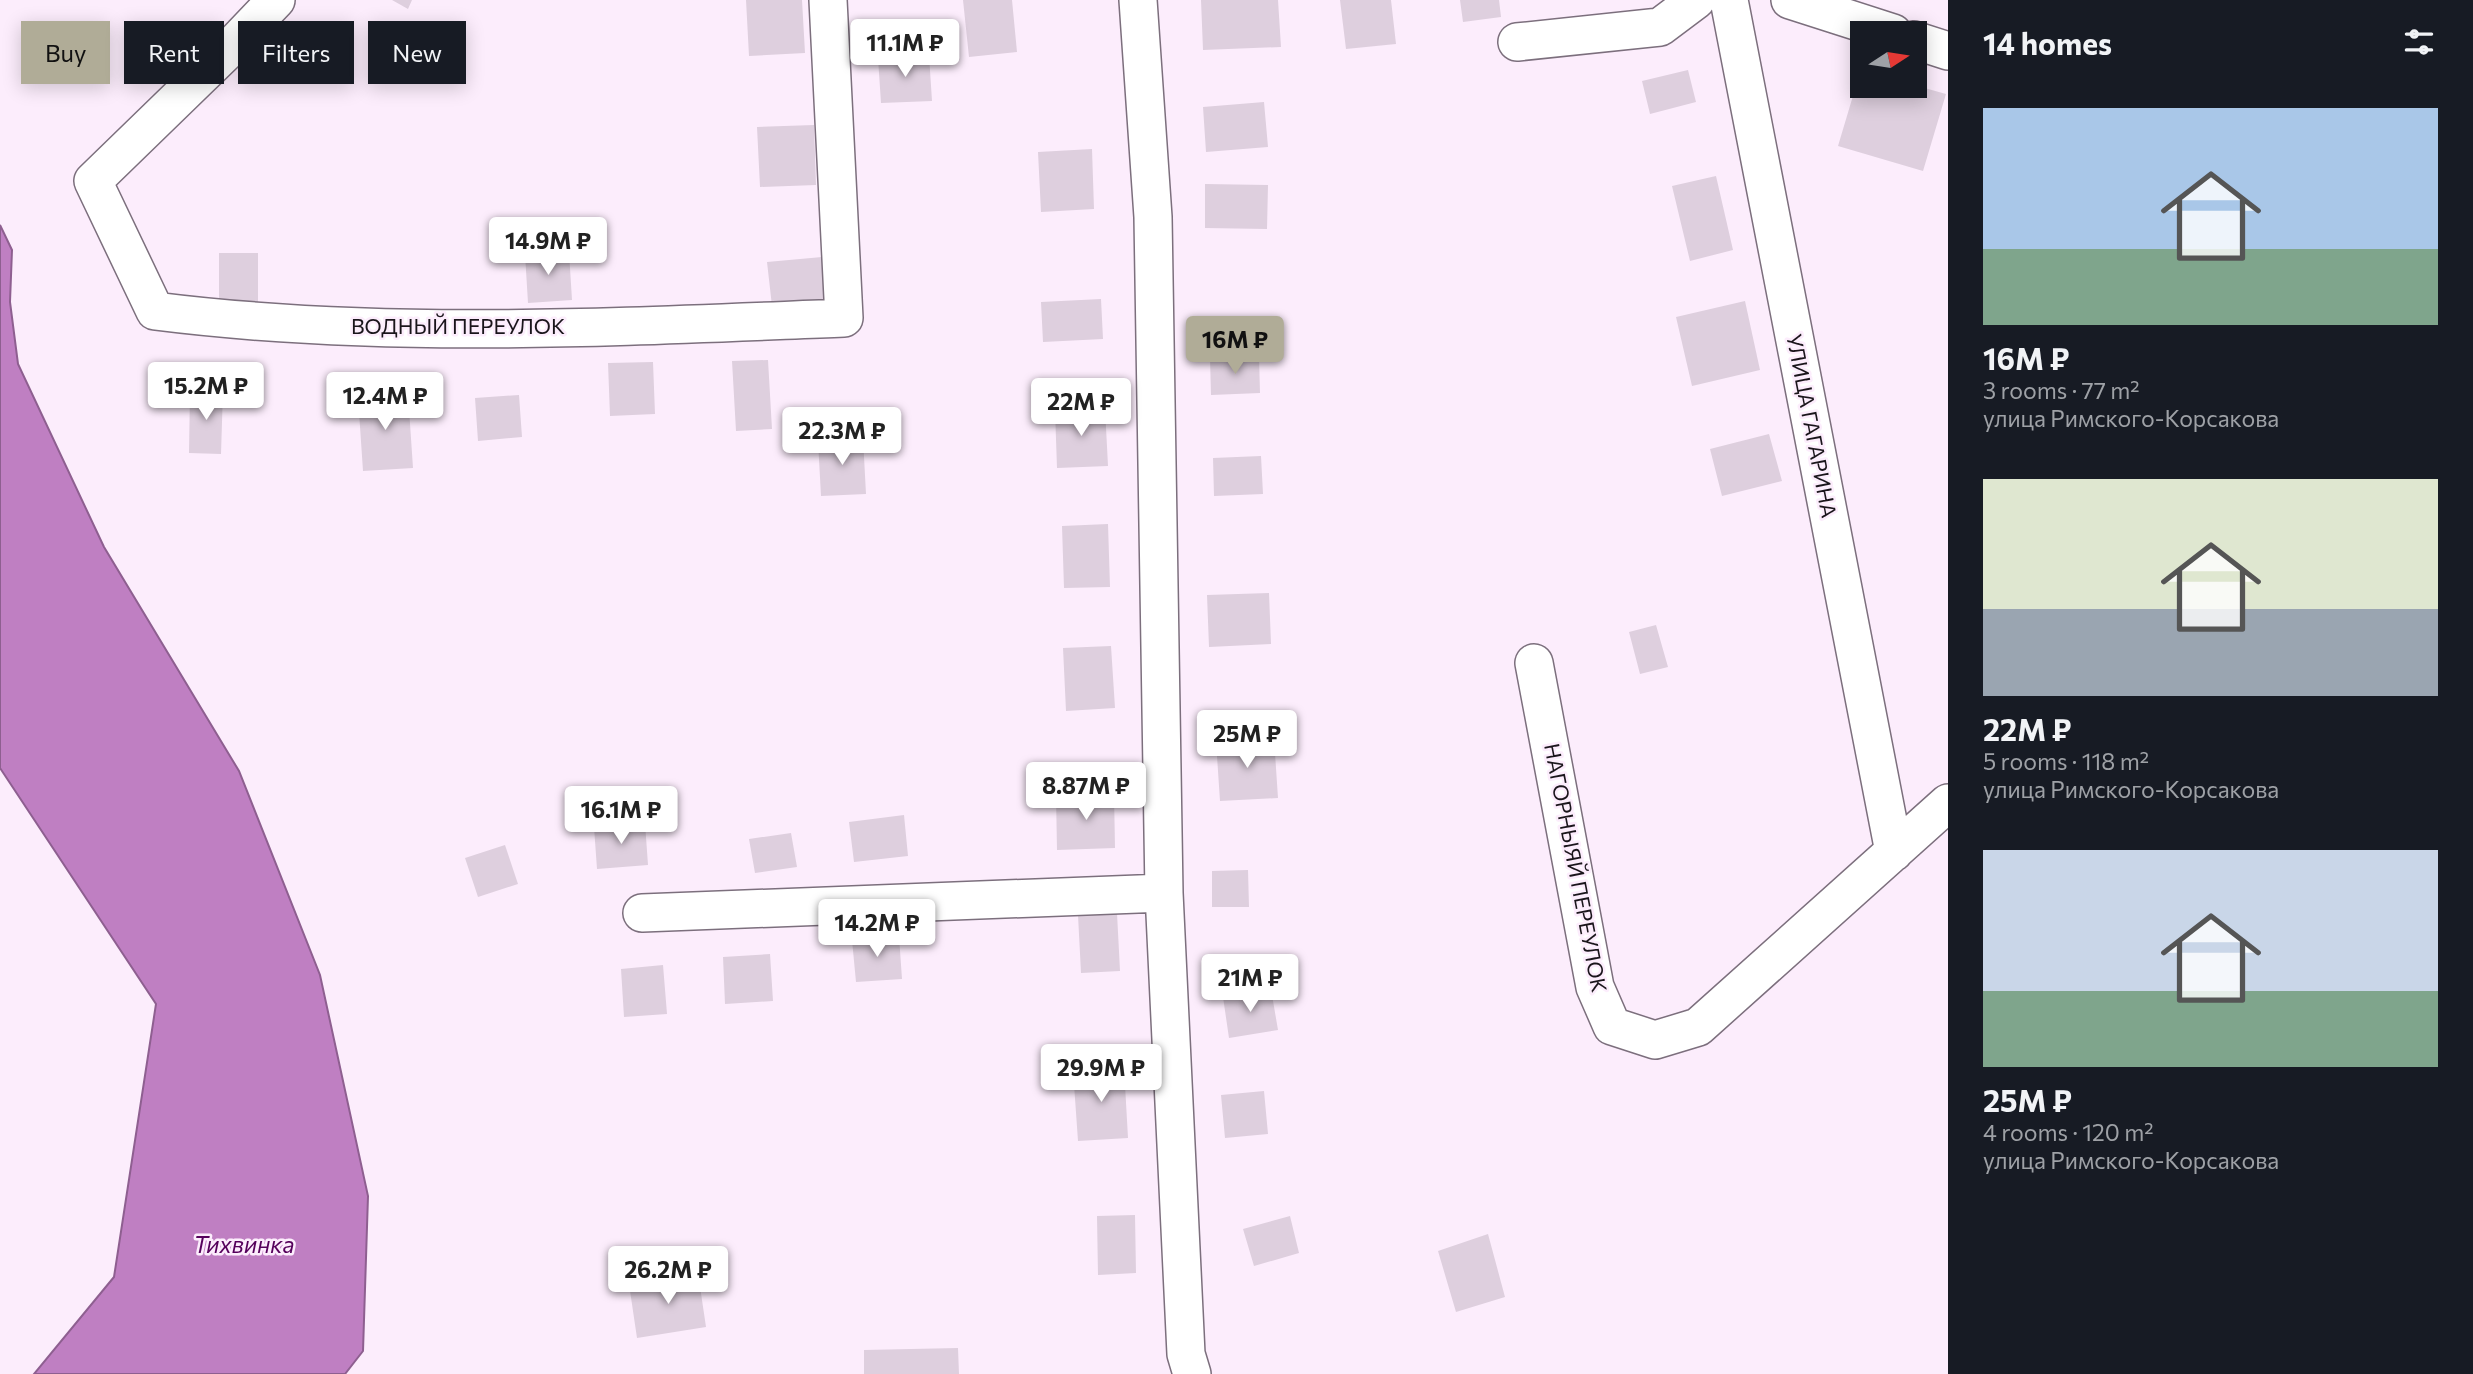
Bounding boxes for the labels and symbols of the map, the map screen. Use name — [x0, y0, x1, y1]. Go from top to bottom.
pin: 11.1M ₽ — [840, 20, 970, 79]
north arrow — [1850, 21, 1927, 98]
pin: 14.9M ₽ — [483, 218, 613, 277]
street label: ВОДНЫЙ ПЕРЕУЛОК — [351, 313, 565, 338]
pin: 16M ₽ — [1186, 316, 1284, 376]
street label: УЛИЦА ГАГАРИНА — [1782, 332, 1843, 520]
pin: 15.2M ₽ — [141, 362, 271, 422]
pin: 12.4M ₽ — [320, 372, 450, 432]
pin: 22M ₽ — [1032, 378, 1130, 438]
pin: 22.3M ₽ — [777, 407, 907, 467]
pin: 25M ₽ — [1198, 710, 1296, 770]
street label: НАГОРНЫЯЙ ПЕРЕУЛОК — [1540, 741, 1613, 994]
pin: 8.87M ₽ — [1021, 762, 1151, 822]
pin: 16.1M ₽ — [556, 786, 686, 846]
pin: 14.2M ₽ — [812, 900, 942, 959]
pin: 21M ₽ — [1201, 954, 1299, 1014]
pin: 29.9M ₽ — [1036, 1044, 1166, 1104]
water label: Тихвинка — [194, 1230, 294, 1258]
pin: 26.2M ₽ — [603, 1246, 733, 1306]

